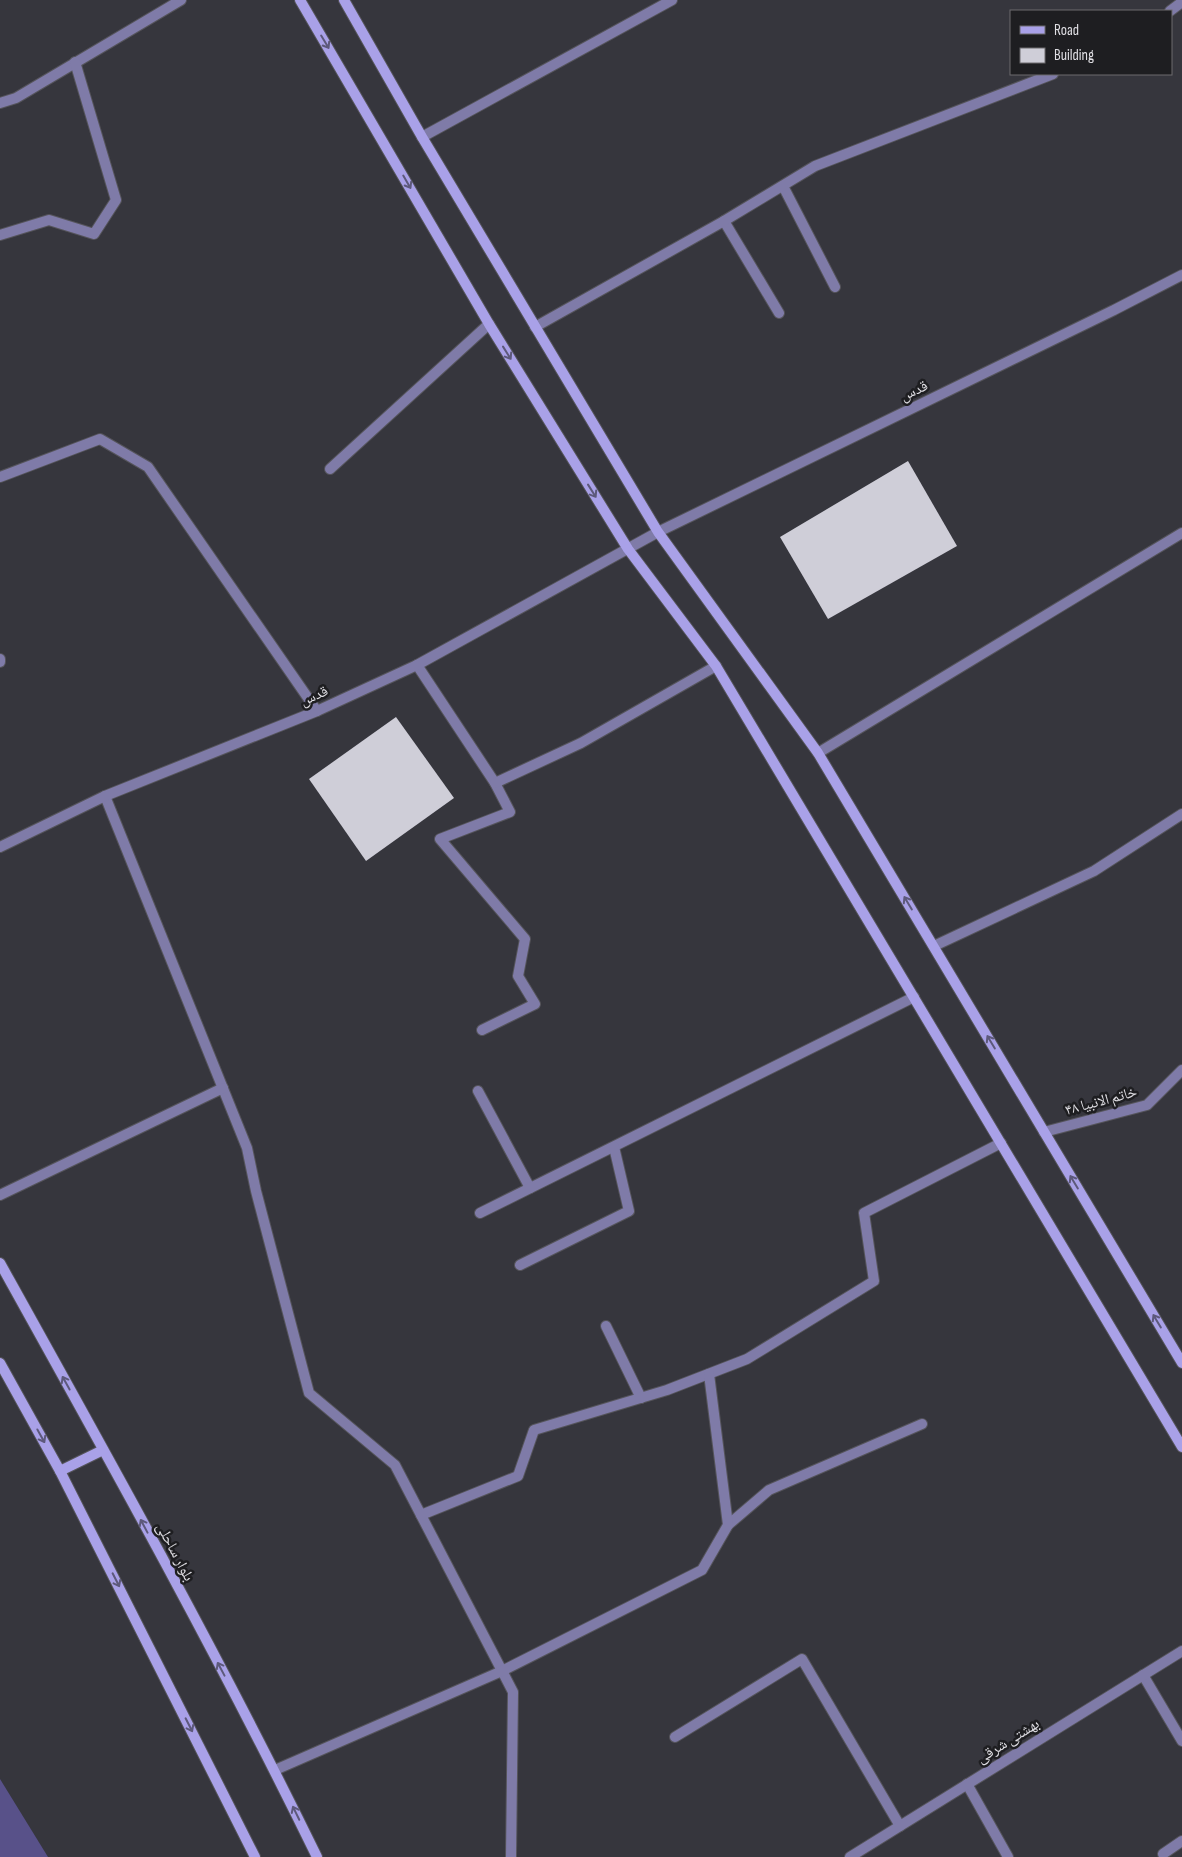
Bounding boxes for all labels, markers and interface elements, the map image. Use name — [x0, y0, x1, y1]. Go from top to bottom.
legend — [1010, 10, 1172, 75]
text: Road — [1054, 21, 1079, 40]
one-way arrow — [320, 34, 330, 49]
text: Building — [1054, 46, 1094, 65]
one-way arrow — [403, 174, 413, 189]
one-way arrow — [502, 345, 512, 359]
street label: قدس — [897, 376, 931, 406]
one-way arrow — [588, 483, 598, 497]
street label: قدس — [297, 682, 331, 710]
one-way arrow — [902, 896, 912, 910]
one-way arrow — [985, 1036, 995, 1050]
street label: خاتم الانبیا ۴۸ — [1063, 1082, 1139, 1120]
one-way arrow — [1068, 1175, 1078, 1189]
one-way arrow — [1152, 1315, 1162, 1329]
one-way arrow — [61, 1376, 71, 1391]
one-way arrow — [36, 1429, 46, 1444]
one-way arrow — [139, 1519, 148, 1534]
street label: بلوار ساحلی — [152, 1519, 198, 1585]
one-way arrow — [111, 1573, 121, 1588]
one-way arrow — [215, 1662, 225, 1677]
street label: بهشتی شرقی — [973, 1714, 1043, 1768]
one-way arrow — [184, 1718, 194, 1733]
one-way arrow — [291, 1806, 300, 1821]

